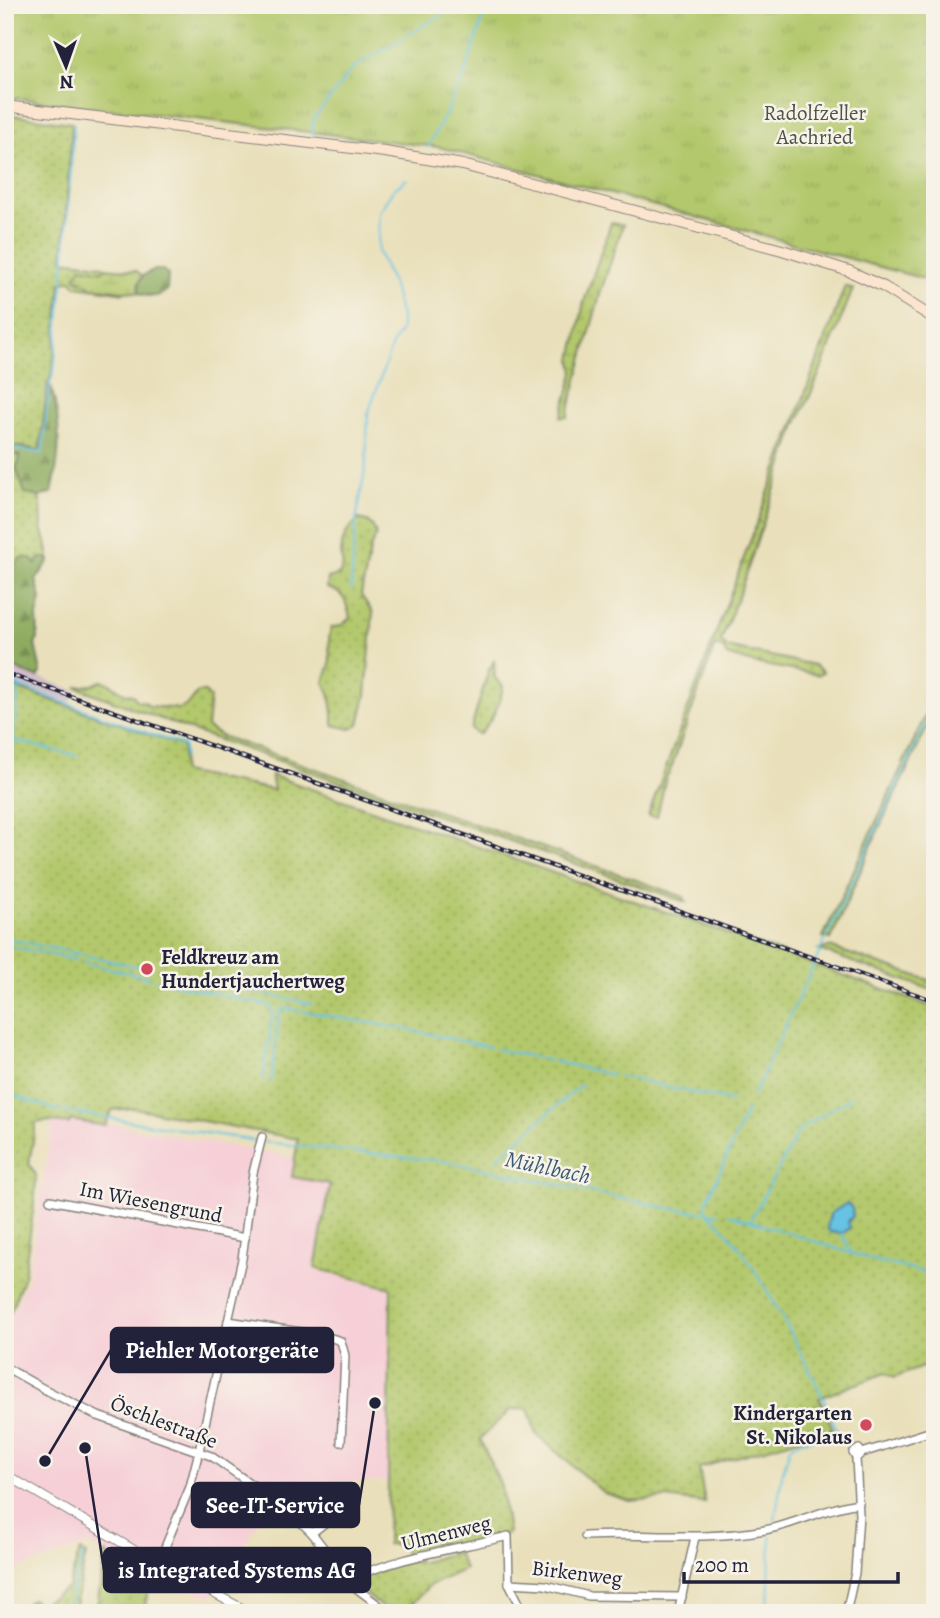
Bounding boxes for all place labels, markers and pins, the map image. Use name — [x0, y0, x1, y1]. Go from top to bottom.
place label: Feldkreuz am Hundertjauchertweg — [161, 943, 345, 995]
marker: Feldkreuz am Hundertjauchertweg — [139, 961, 155, 977]
callout: Piehler Motorgeräte — [111, 1328, 333, 1372]
place label: Kindergarten St. Nikolaus — [733, 1399, 852, 1451]
marker: Kindergarten St. Nikolaus — [858, 1417, 874, 1433]
callout: See-IT-Service — [192, 1483, 359, 1527]
callout: is Integrated Systems AG — [104, 1548, 370, 1592]

